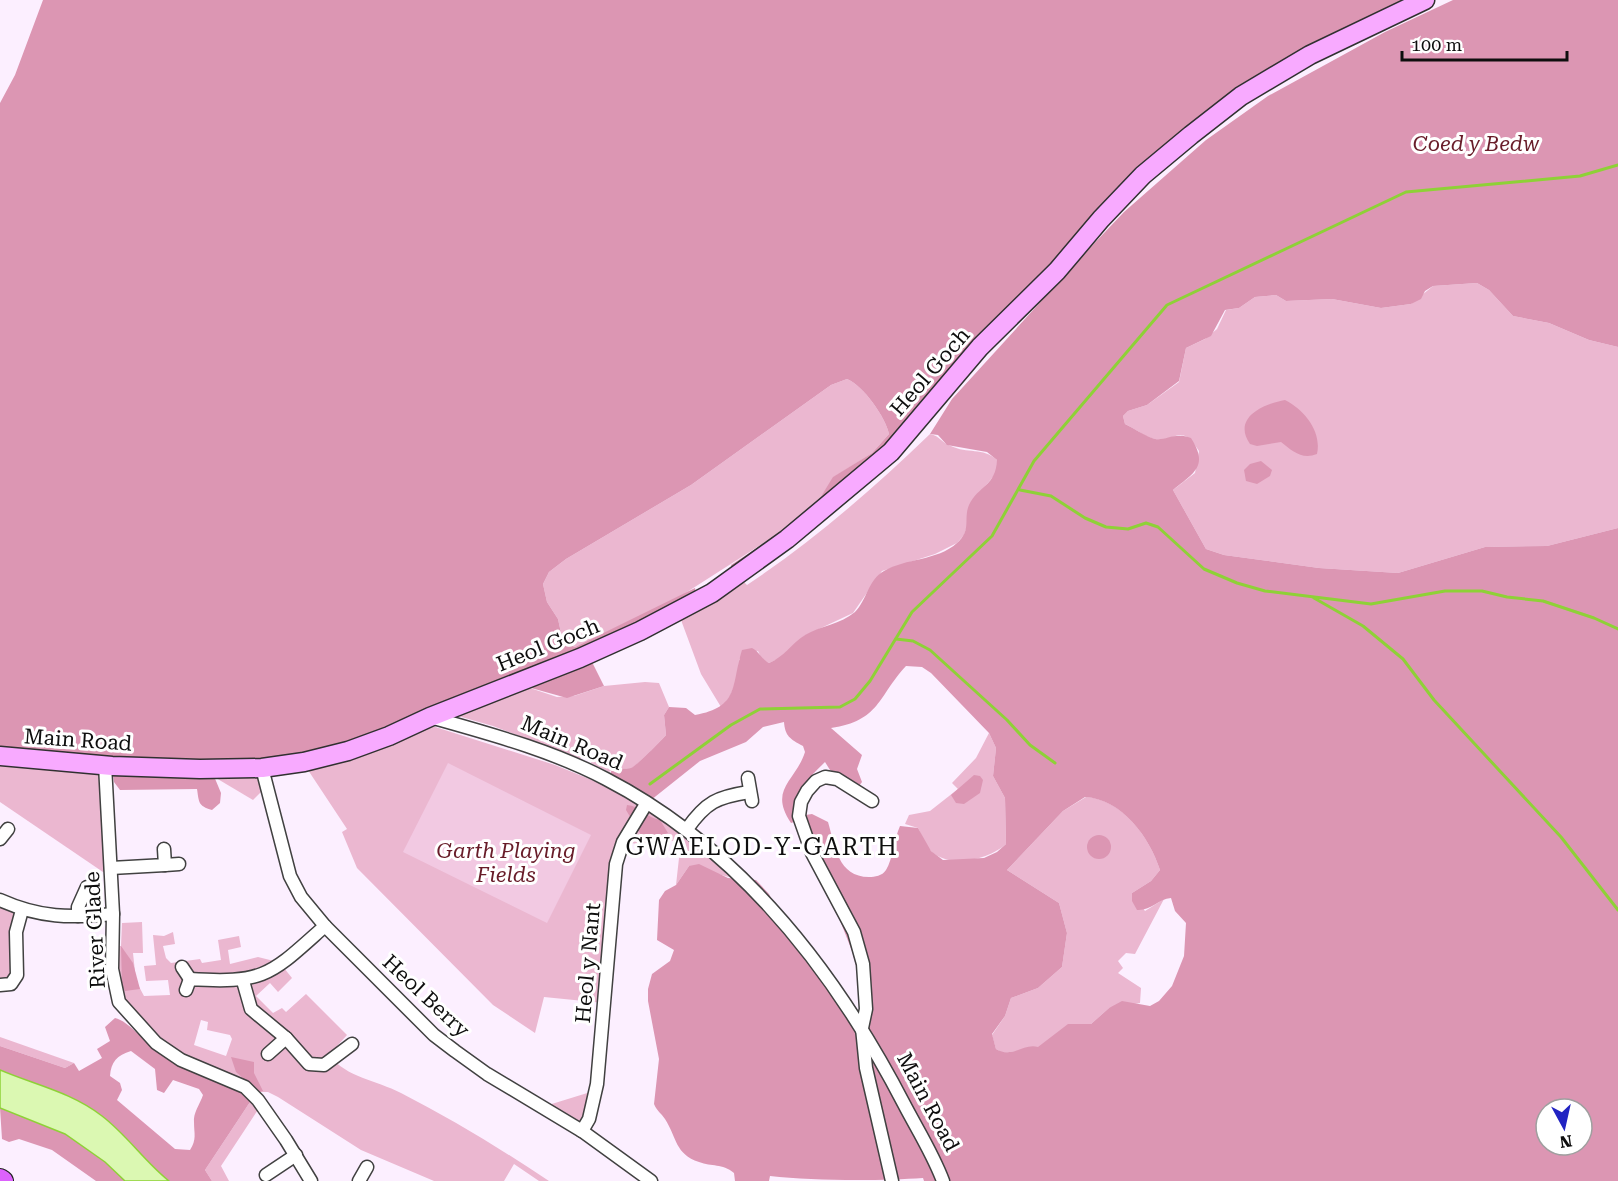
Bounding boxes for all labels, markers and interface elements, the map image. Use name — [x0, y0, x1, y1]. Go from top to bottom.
scale bar — [1402, 24, 1567, 62]
text: 100 m — [1411, 34, 1462, 55]
park label: Coed y Bedw — [1413, 132, 1540, 156]
street label: Heol Goch — [885, 323, 975, 421]
street label: Heol Goch — [493, 613, 603, 676]
street label: Main Road — [517, 711, 627, 775]
street label: Main Road — [23, 724, 133, 756]
district label: GWAELOD-Y-GARTH — [625, 833, 899, 861]
park label: Garth Playing Fields — [437, 839, 575, 887]
street label: River Glade — [80, 871, 110, 989]
street label: Heol y Nant — [571, 902, 605, 1024]
street label: Heol Berry — [378, 950, 475, 1042]
street label: Main Road — [892, 1049, 964, 1156]
north arrow — [1534, 1097, 1594, 1157]
text: N — [1559, 1131, 1573, 1152]

